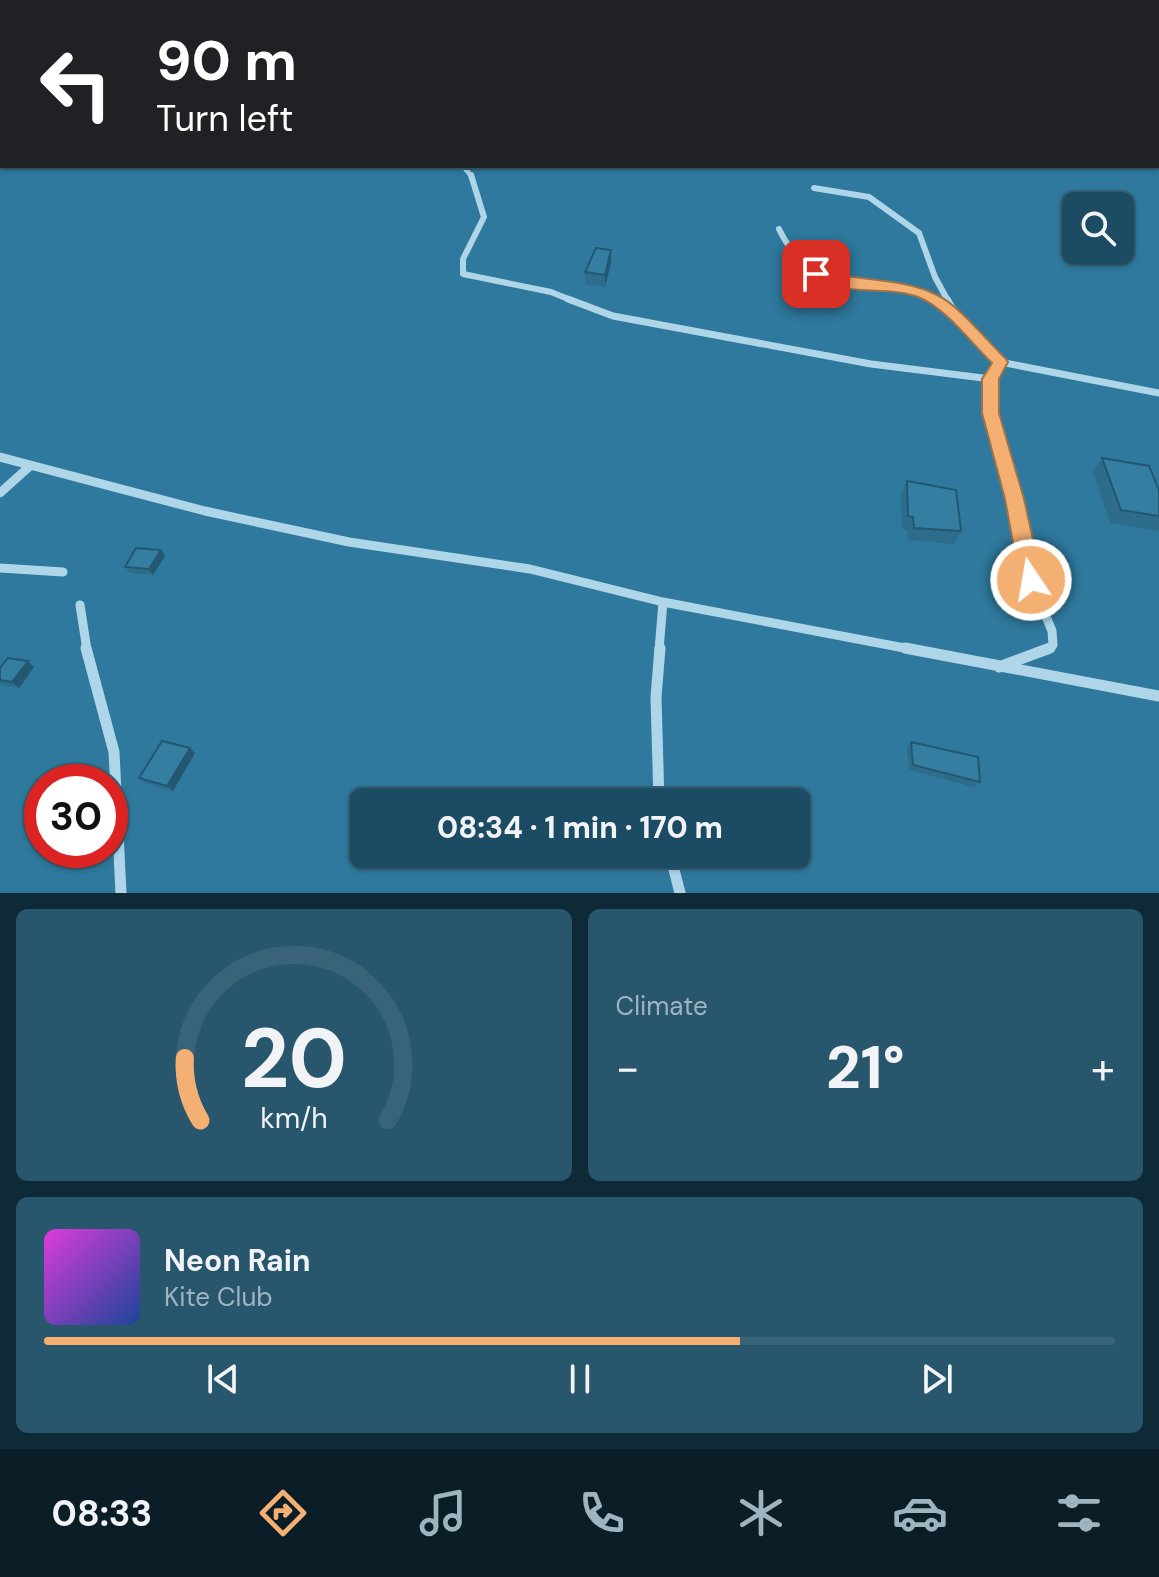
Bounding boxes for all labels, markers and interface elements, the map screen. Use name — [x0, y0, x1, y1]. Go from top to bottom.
text: 90 m — [156, 24, 297, 97]
icon: left — [24, 32, 128, 136]
text: Turn left — [156, 95, 293, 142]
map controls — [1062, 192, 1134, 264]
button: search — [1062, 192, 1134, 264]
pin — [782, 240, 850, 308]
icon: arrive — [794, 252, 838, 296]
position arrow — [989, 538, 1073, 622]
speed limit sign: 30 — [24, 764, 128, 868]
text: 08:34 · 1 min · 170 m — [437, 808, 723, 847]
text: Climate — [616, 989, 708, 1023]
text: 20 — [241, 1004, 347, 1113]
text: 21° — [826, 1028, 905, 1107]
text: − — [616, 1039, 640, 1097]
text: + — [1091, 1039, 1115, 1097]
text: km/h — [260, 1100, 328, 1137]
text: Neon Rain — [164, 1241, 310, 1280]
text: Kite Club — [164, 1280, 273, 1314]
icon: previous — [201, 1357, 245, 1401]
icon: pause — [558, 1357, 602, 1401]
icon: next — [915, 1357, 959, 1401]
icon: directions — [255, 1485, 311, 1541]
icon: music — [415, 1485, 471, 1541]
icon: phone — [574, 1485, 630, 1541]
icon: climate — [733, 1485, 789, 1541]
icon: car — [892, 1485, 948, 1541]
icon: filters — [1051, 1485, 1107, 1541]
text: 08:33 — [52, 1490, 152, 1537]

